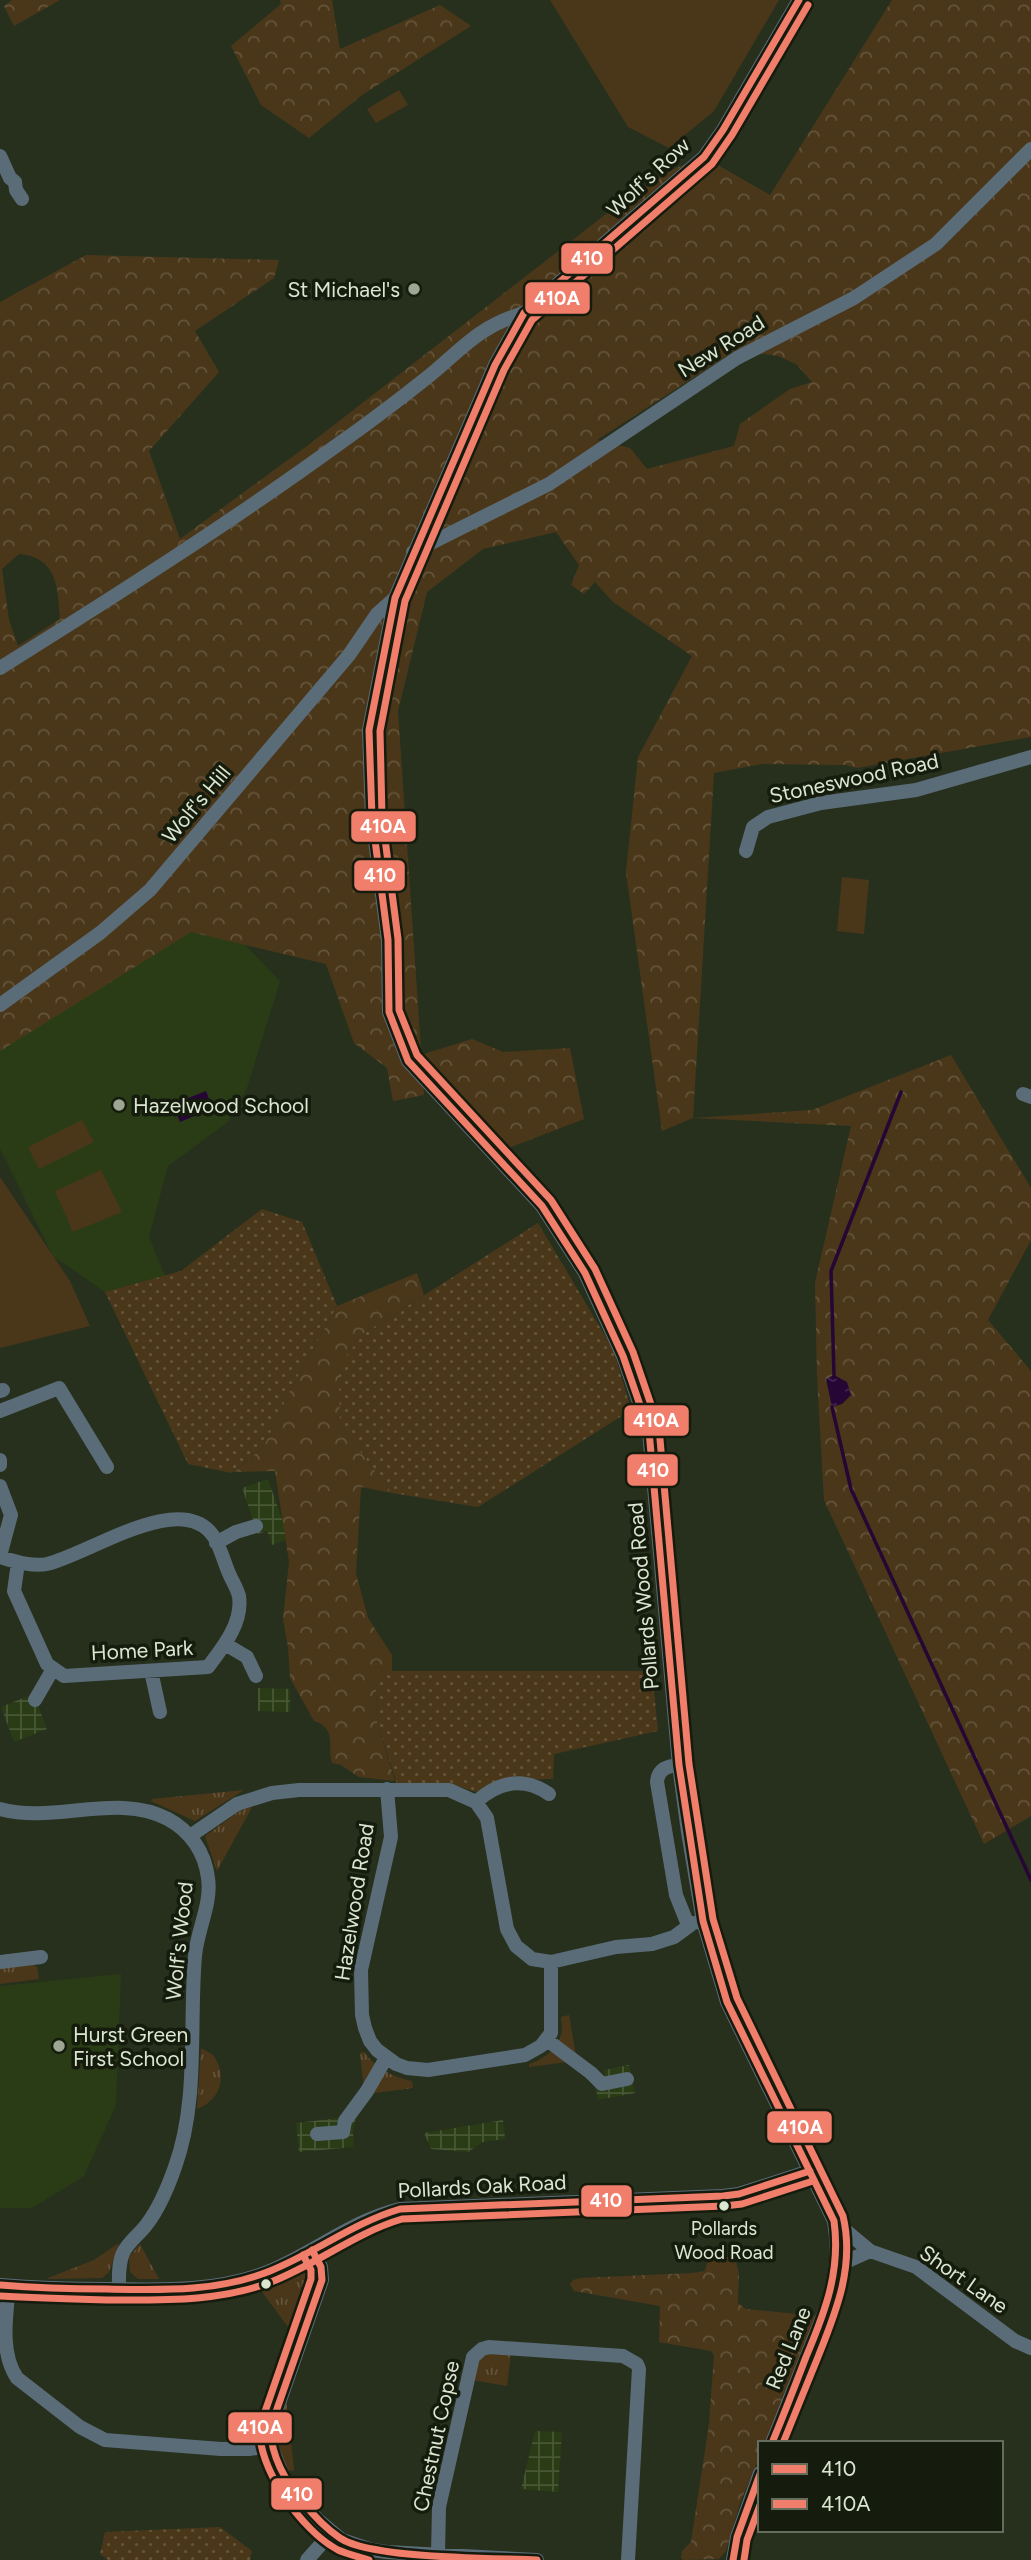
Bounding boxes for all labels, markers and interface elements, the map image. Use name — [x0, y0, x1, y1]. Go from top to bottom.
street label: Wolf's Row — [601, 132, 695, 222]
line badge: 410 — [560, 242, 614, 275]
text: 410 — [571, 247, 603, 270]
place label: St Michael's — [287, 277, 400, 302]
marker: St Michael's — [406, 281, 422, 297]
line badge: 410A — [524, 281, 591, 315]
text: 410A — [534, 287, 580, 310]
street label: New Road — [673, 310, 769, 382]
street label: Stoneswood Road — [767, 748, 941, 808]
street label: Wolf's Hill — [157, 760, 235, 848]
line badge: 410A — [350, 810, 417, 843]
text: 410A — [360, 815, 406, 838]
line badge: 410 — [353, 859, 406, 892]
text: 410 — [364, 864, 396, 887]
place label: Hazelwood School — [133, 1093, 309, 1118]
marker: Hazelwood School — [111, 1097, 127, 1113]
line badge: 410A — [623, 1404, 690, 1437]
text: 410A — [633, 1409, 679, 1432]
line badge: 410 — [626, 1453, 679, 1487]
text: 410 — [637, 1459, 669, 1482]
street label: Pollards Wood Road — [622, 1501, 664, 1691]
street label: Home Park — [90, 1635, 195, 1665]
street label: Hazelwood Road — [329, 1821, 379, 1983]
street label: Wolf's Wood — [160, 1881, 198, 2001]
place label: Hurst Green First School — [73, 2022, 188, 2071]
marker: Hurst Green First School — [51, 2038, 67, 2054]
line badge: 410A — [766, 2110, 833, 2144]
text: 410A — [777, 2116, 823, 2139]
street label: Pollards Oak Road — [397, 2169, 567, 2203]
line badge: 410 — [580, 2184, 633, 2218]
text: 410 — [590, 2189, 622, 2212]
marker: Pollards Wood Road — [717, 2199, 731, 2213]
place label: Pollards Wood Road — [674, 2217, 774, 2264]
street label: Short Lane — [915, 2240, 1013, 2318]
unlabelled marker — [259, 2277, 273, 2291]
street label: Red Lane — [760, 2303, 816, 2393]
street label: Chestnut Copse — [408, 2358, 464, 2514]
line badge: 410A — [227, 2411, 293, 2444]
text: 410A — [237, 2416, 283, 2439]
legend — [758, 2441, 1003, 2532]
text: 410 — [821, 2456, 856, 2481]
line badge: 410 — [270, 2477, 323, 2511]
text: 410 — [281, 2483, 313, 2506]
text: 410A — [821, 2491, 870, 2516]

